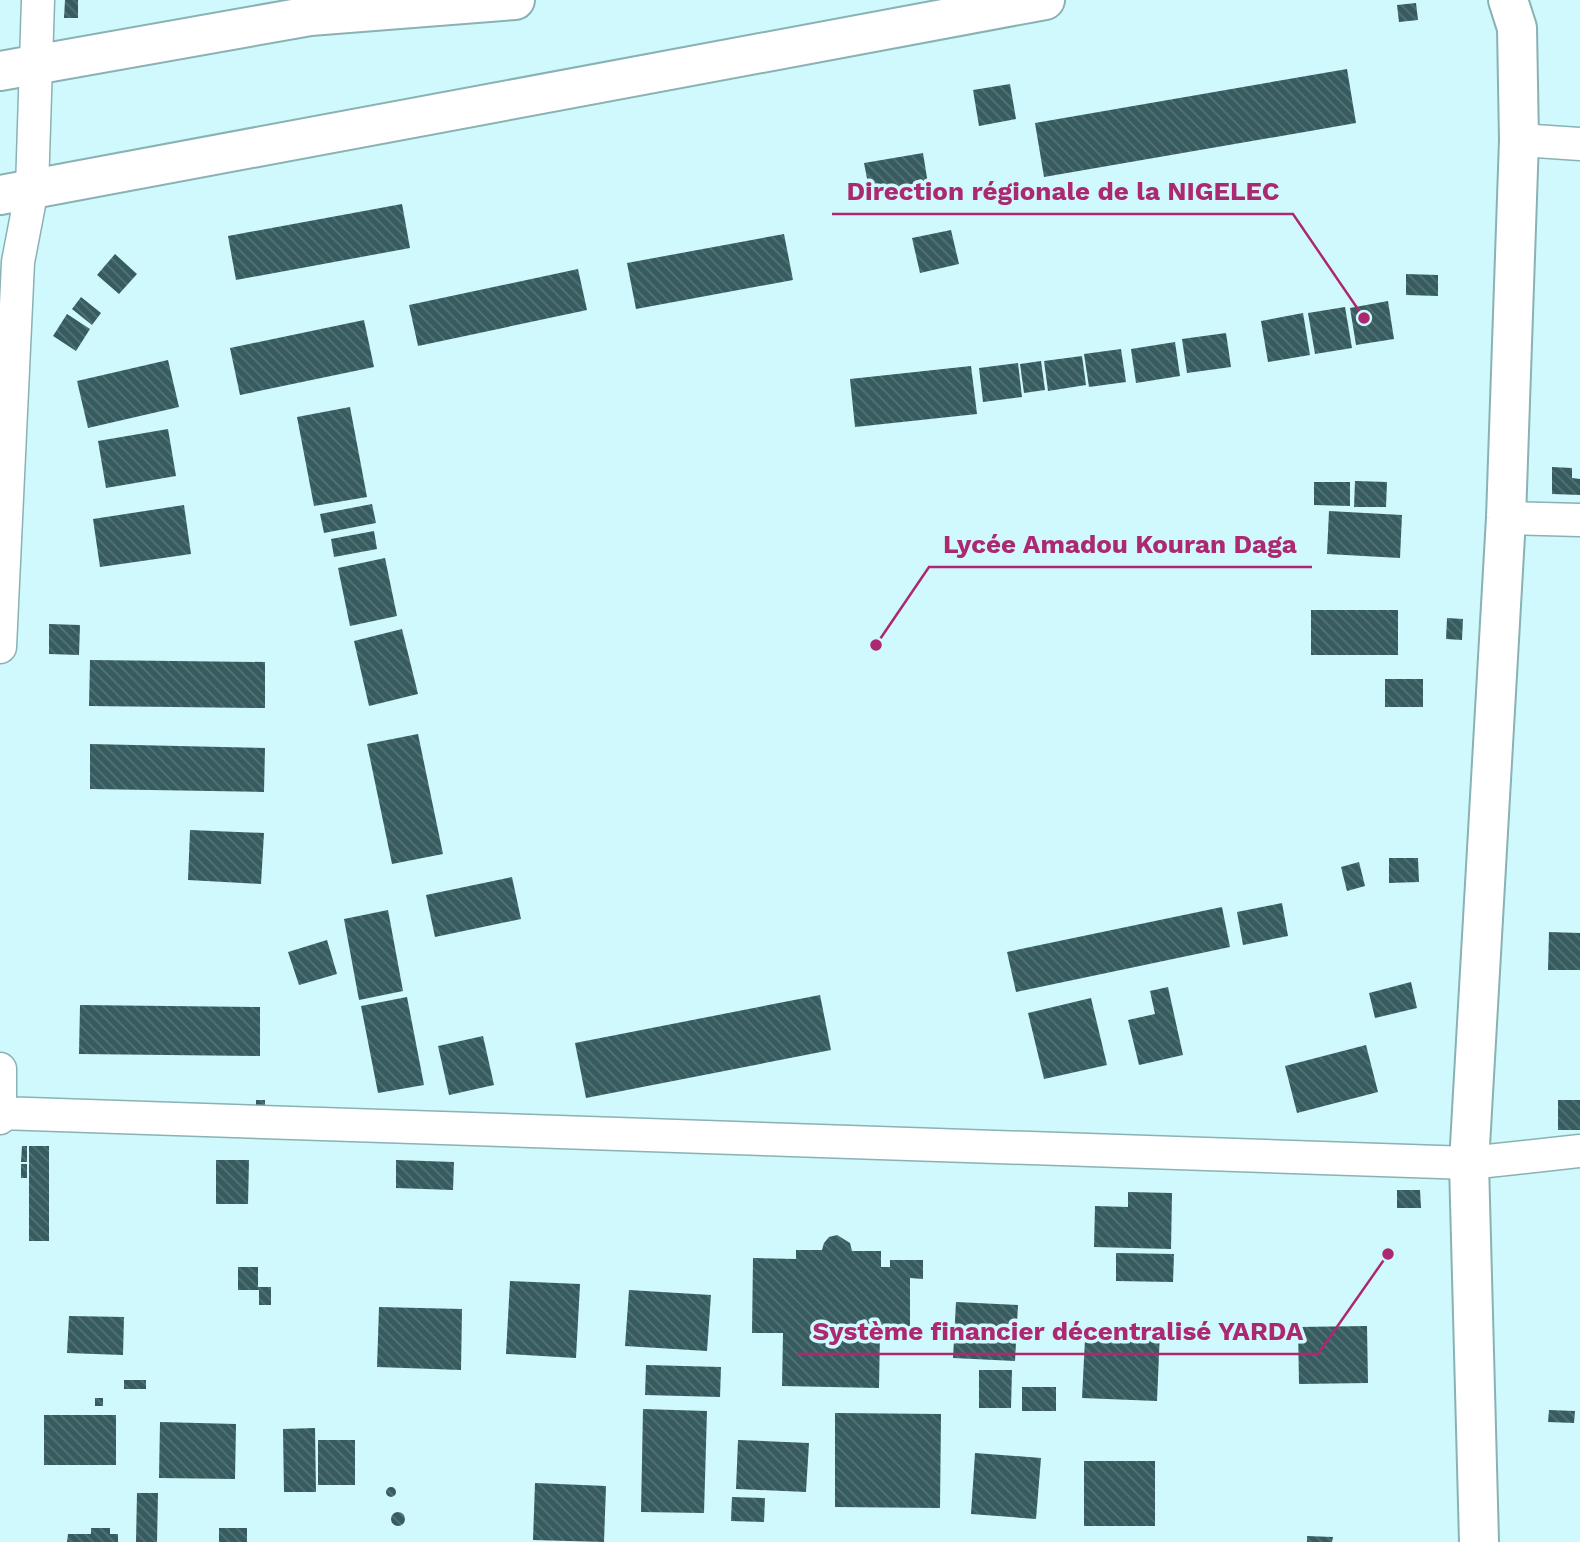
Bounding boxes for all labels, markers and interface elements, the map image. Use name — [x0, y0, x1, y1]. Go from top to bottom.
callout: Direction régionale de la NIGELEC — [832, 167, 1293, 214]
text: Direction régionale de la NIGELEC — [846, 176, 1280, 206]
callout: Lycée Amadou Kouran Daga — [929, 520, 1312, 567]
text: Lycée Amadou Kouran Daga — [943, 529, 1297, 559]
callout: Système financier décentralisé YARDA — [798, 1307, 1318, 1354]
text: Système financier décentralisé YARDA — [813, 1316, 1304, 1346]

